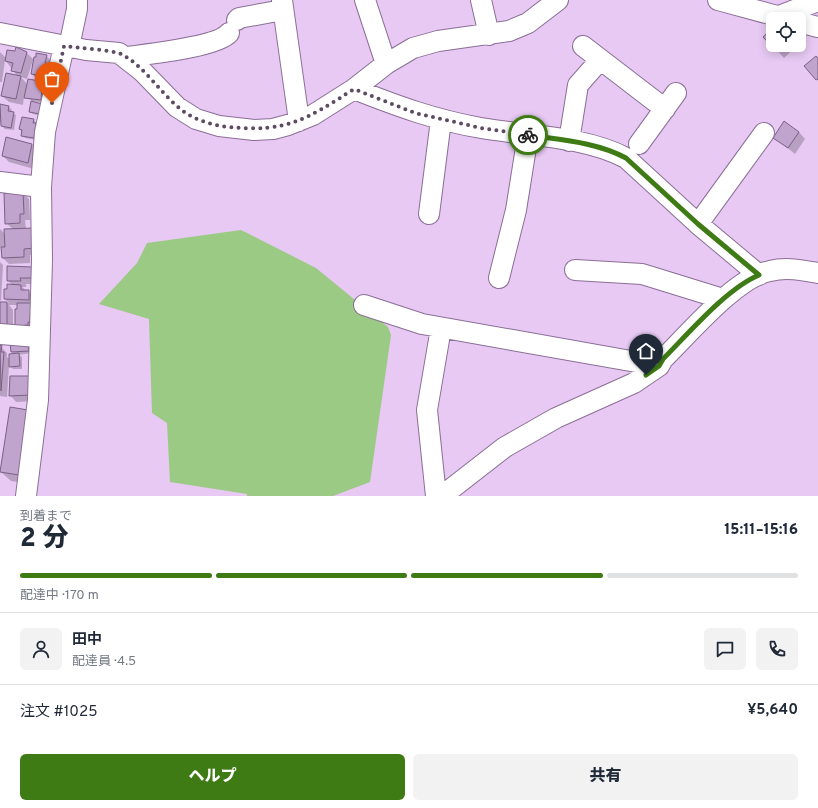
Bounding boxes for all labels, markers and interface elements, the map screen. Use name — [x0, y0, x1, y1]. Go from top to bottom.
map controls — [766, 12, 806, 52]
button: locate — [766, 12, 806, 52]
pin — [35, 62, 69, 103]
icon: bag — [41, 68, 63, 90]
courier — [508, 115, 548, 155]
icon: bike — [517, 124, 539, 146]
pin — [629, 334, 663, 375]
icon: home — [635, 340, 657, 362]
text: 到着まで — [20, 509, 72, 525]
text: 15:11–15:16 — [724, 521, 798, 540]
text: 2 分 — [20, 523, 69, 556]
text: 配達中 · 170 m — [20, 588, 99, 604]
button: person — [20, 628, 62, 670]
button: chat — [704, 628, 746, 670]
button: phone — [756, 628, 798, 670]
text: 田中 — [72, 631, 102, 650]
text: 配達員 · 4.5 — [72, 654, 136, 670]
text: ¥5,640 — [747, 701, 798, 720]
text: 注文 #1025 — [20, 703, 98, 722]
button: ヘルプ — [20, 754, 405, 800]
button: 共有 — [413, 754, 798, 800]

